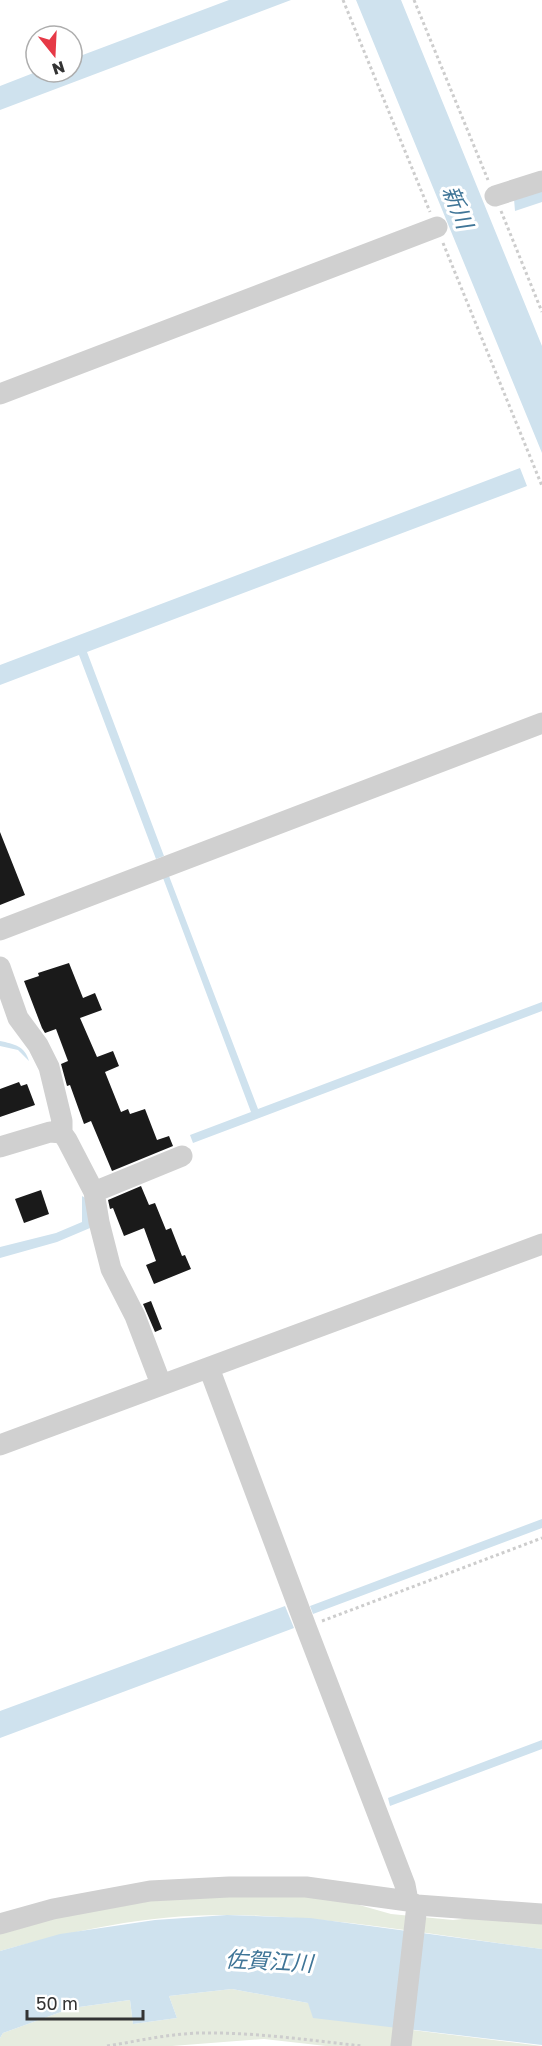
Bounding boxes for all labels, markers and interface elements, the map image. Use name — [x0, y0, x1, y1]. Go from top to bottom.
north arrow — [24, 24, 84, 84]
text: N — [50, 57, 68, 80]
water label: 新川 — [438, 181, 480, 234]
water label: 佐賀江川 — [224, 1945, 316, 1976]
scale bar — [27, 1983, 142, 2021]
text: 50 m — [36, 1992, 78, 2014]

